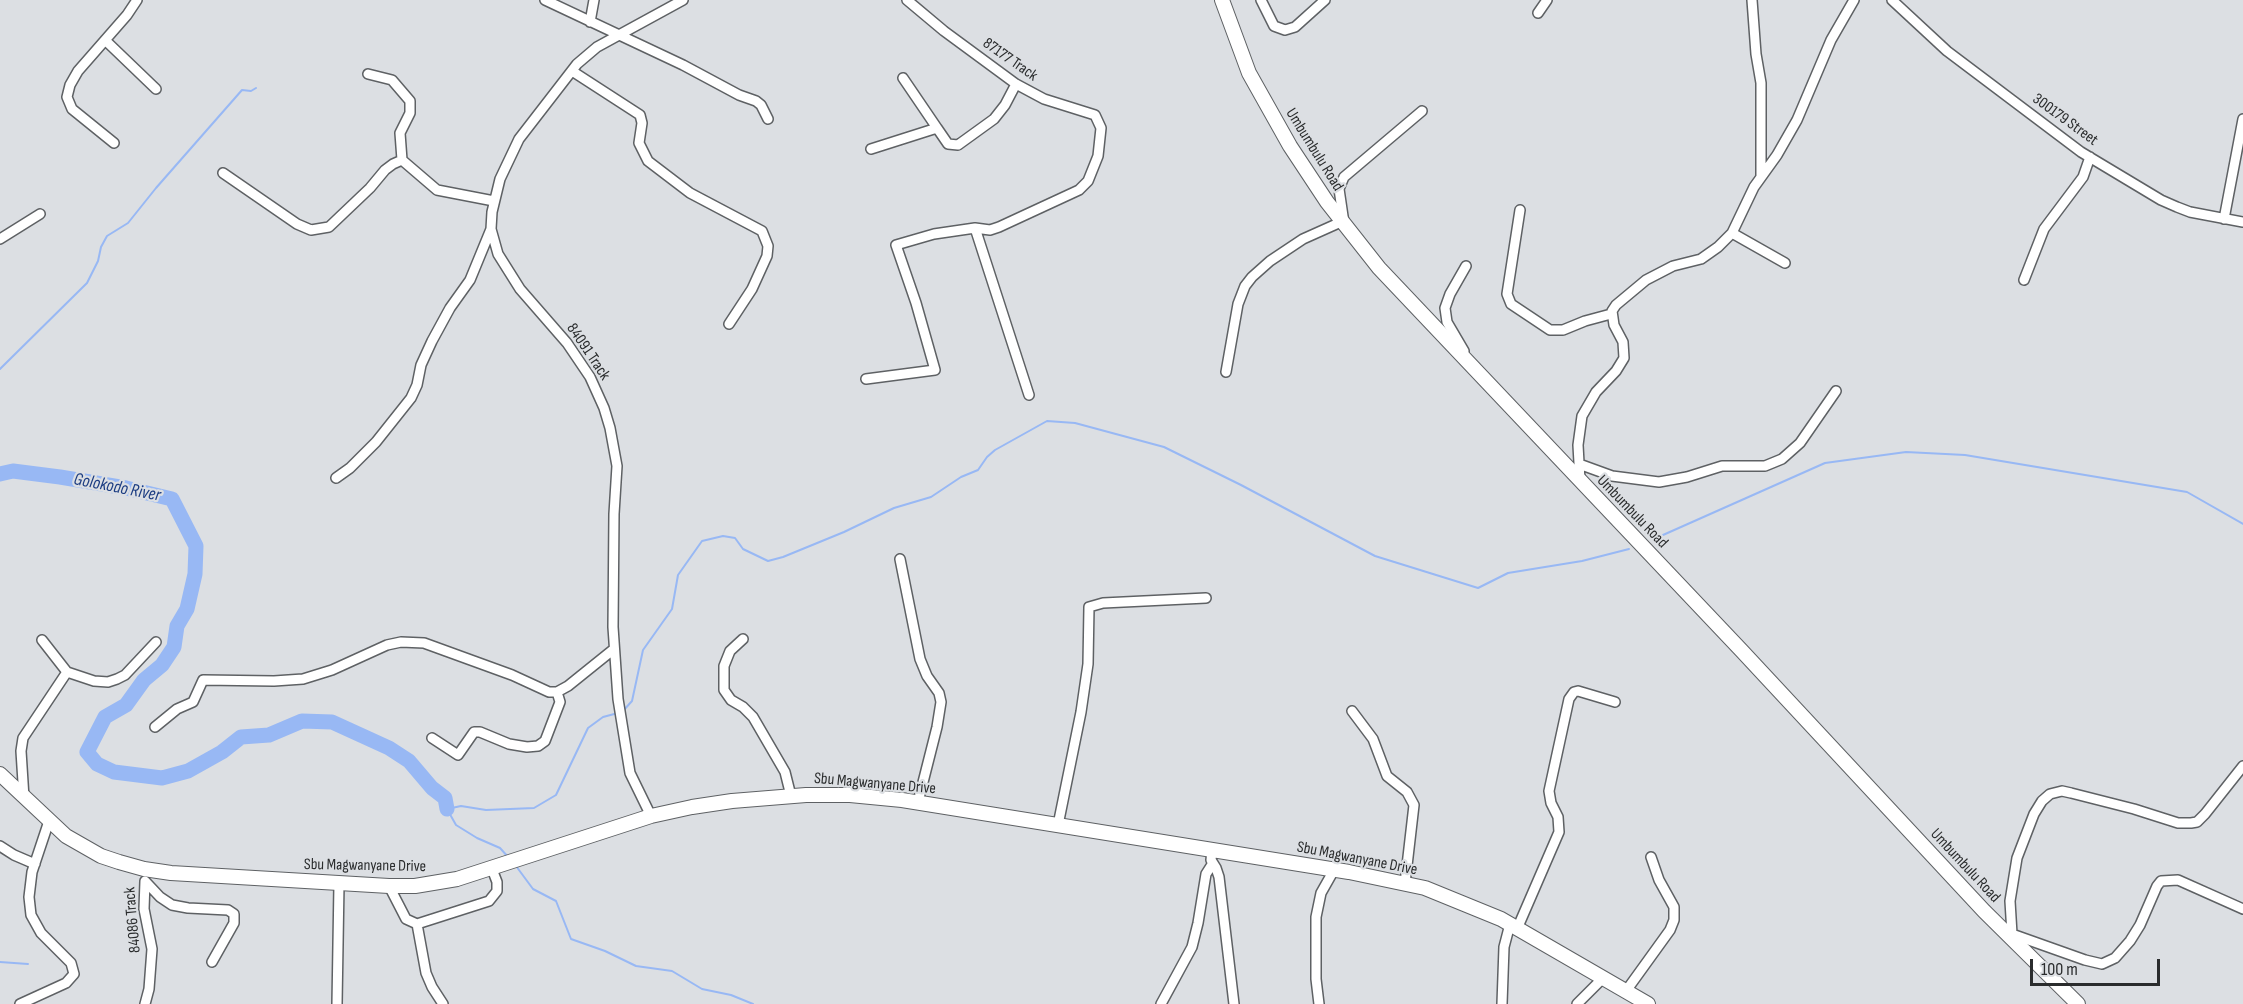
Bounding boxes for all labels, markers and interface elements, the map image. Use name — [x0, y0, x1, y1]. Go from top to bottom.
street label: 87177 Track — [979, 34, 1041, 86]
street label: 300179 Street — [2028, 90, 2102, 150]
street label: Umbumbulu Road — [1281, 105, 1347, 195]
street label: 84091 Track — [562, 320, 614, 384]
water label: Golokodo River — [72, 469, 162, 507]
street label: Umbumbulu Road — [1592, 472, 1672, 552]
street label: Sbu Magwanyane Drive — [813, 769, 937, 799]
street label: Umbumbulu Road — [1926, 825, 2004, 907]
street label: Sbu Magwanyane Drive — [1295, 838, 1419, 880]
street label: Sbu Magwanyane Drive — [304, 855, 426, 877]
street label: 84086 Track — [121, 886, 145, 954]
scale bar — [2033, 947, 2164, 985]
text: 100 m — [2041, 959, 2078, 980]

